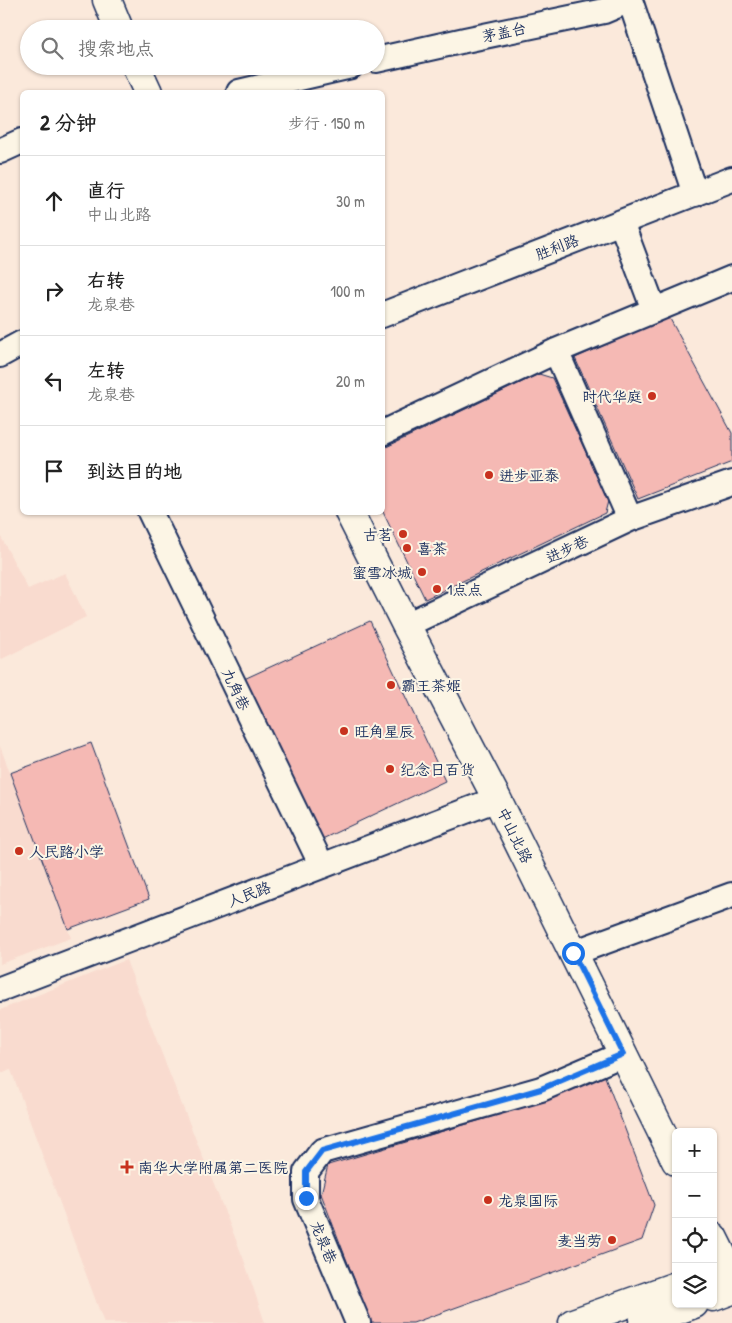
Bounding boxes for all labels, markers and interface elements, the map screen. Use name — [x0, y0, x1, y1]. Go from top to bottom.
street label: 茅盖台 — [480, 17, 528, 47]
search box — [20, 20, 385, 75]
icon: search — [38, 34, 66, 62]
text: 搜索地点 — [78, 35, 154, 61]
text: 2 分钟 — [40, 108, 97, 137]
text: 步行 · 150 m — [288, 112, 365, 134]
text: 直行 — [87, 177, 125, 203]
icon: ahead — [40, 187, 68, 215]
text: 30 m — [336, 190, 365, 212]
text: 中山北路 — [87, 203, 151, 225]
street label: 胜利路 — [532, 229, 582, 265]
text: 右转 — [87, 267, 125, 293]
icon: right — [40, 277, 68, 305]
text: 100 m — [330, 280, 365, 302]
text: 龙泉巷 — [87, 293, 135, 315]
text: 左转 — [87, 357, 125, 383]
icon: left — [40, 367, 68, 395]
text: 20 m — [336, 370, 365, 392]
text: 龙泉巷 — [87, 383, 135, 405]
place label: 时代华庭 — [582, 386, 642, 407]
marker: 时代华庭 — [646, 390, 658, 402]
icon: arrive — [40, 457, 68, 485]
text: 到达目的地 — [87, 458, 182, 484]
place label: 进步亚泰 — [499, 465, 559, 486]
marker: 进步亚泰 — [483, 469, 495, 481]
place label: 古茗 — [363, 524, 393, 545]
marker: 古茗 — [397, 528, 409, 540]
street label: 进步巷 — [542, 530, 592, 568]
place label: 喜茶 — [417, 538, 447, 559]
marker: 喜茶 — [401, 542, 413, 554]
place label: 蜜雪冰城 — [352, 562, 412, 583]
marker: 蜜雪冰城 — [416, 566, 428, 578]
place label: 1点点 — [447, 579, 482, 600]
marker: 1点点 — [431, 583, 443, 595]
street label: 九角巷 — [217, 664, 255, 714]
place label: 霸王茶姬 — [401, 675, 461, 696]
marker: 霸王茶姬 — [385, 679, 397, 691]
place label: 旺角星辰 — [354, 721, 414, 742]
marker: 旺角星辰 — [338, 725, 350, 737]
place label: 纪念日百货 — [400, 759, 475, 780]
marker: 纪念日百货 — [384, 763, 396, 775]
street label: 中山北路 — [492, 803, 538, 867]
place label: 人民路小学 — [29, 841, 104, 862]
marker: 人民路小学 — [13, 845, 25, 857]
street label: 人民路 — [224, 876, 274, 912]
route start — [562, 942, 585, 965]
map controls — [672, 1128, 717, 1308]
button: + — [672, 1128, 717, 1173]
place label: 南华大学附属第二医院 — [138, 1157, 288, 1178]
marker: 南华大学附属第二医院 — [120, 1160, 134, 1174]
button: − — [672, 1173, 717, 1218]
route end — [295, 1187, 318, 1210]
place label: 龙泉国际 — [498, 1190, 558, 1211]
marker: 龙泉国际 — [482, 1194, 494, 1206]
street label: 龙泉巷 — [306, 1217, 342, 1267]
button: locate — [672, 1218, 717, 1263]
place label: 麦当劳 — [557, 1230, 602, 1251]
marker: 麦当劳 — [606, 1234, 618, 1246]
button: layers — [672, 1263, 717, 1308]

